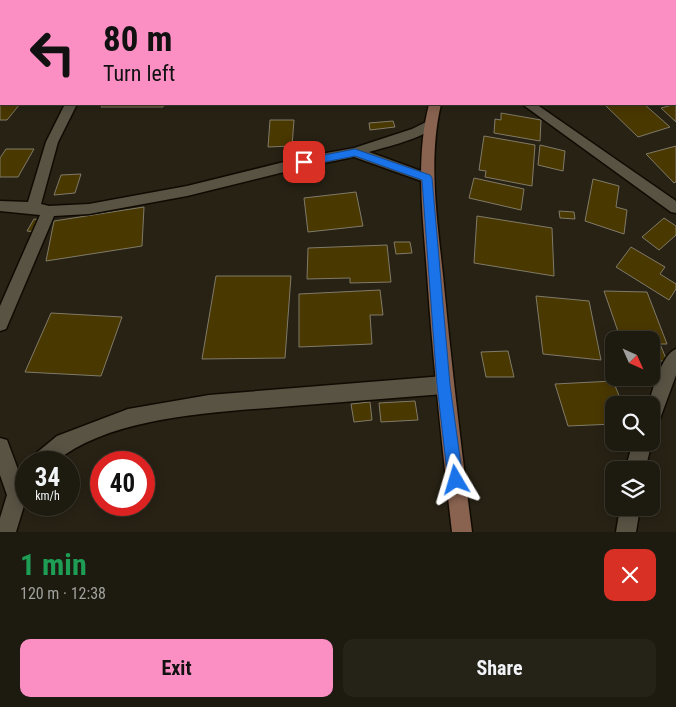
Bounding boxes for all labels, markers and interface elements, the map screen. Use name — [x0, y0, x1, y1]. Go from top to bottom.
text: 80 m — [103, 19, 172, 60]
icon: left — [20, 20, 85, 85]
text: Turn left — [103, 61, 175, 86]
pin — [283, 141, 325, 183]
icon: arrive — [290, 148, 318, 176]
north arrow — [605, 331, 660, 386]
map controls — [605, 331, 660, 516]
button: search — [605, 396, 660, 451]
speed limit sign: 40 — [90, 451, 155, 516]
position arrow — [429, 453, 481, 505]
button: layers — [605, 461, 660, 516]
text: 34 — [35, 463, 60, 492]
text: km/h — [35, 489, 60, 503]
text: 1 min — [20, 547, 87, 582]
button: close — [604, 549, 656, 601]
text: 120 m · 12:38 — [20, 584, 106, 603]
button: Exit — [20, 639, 333, 697]
button: Share — [343, 639, 656, 697]

